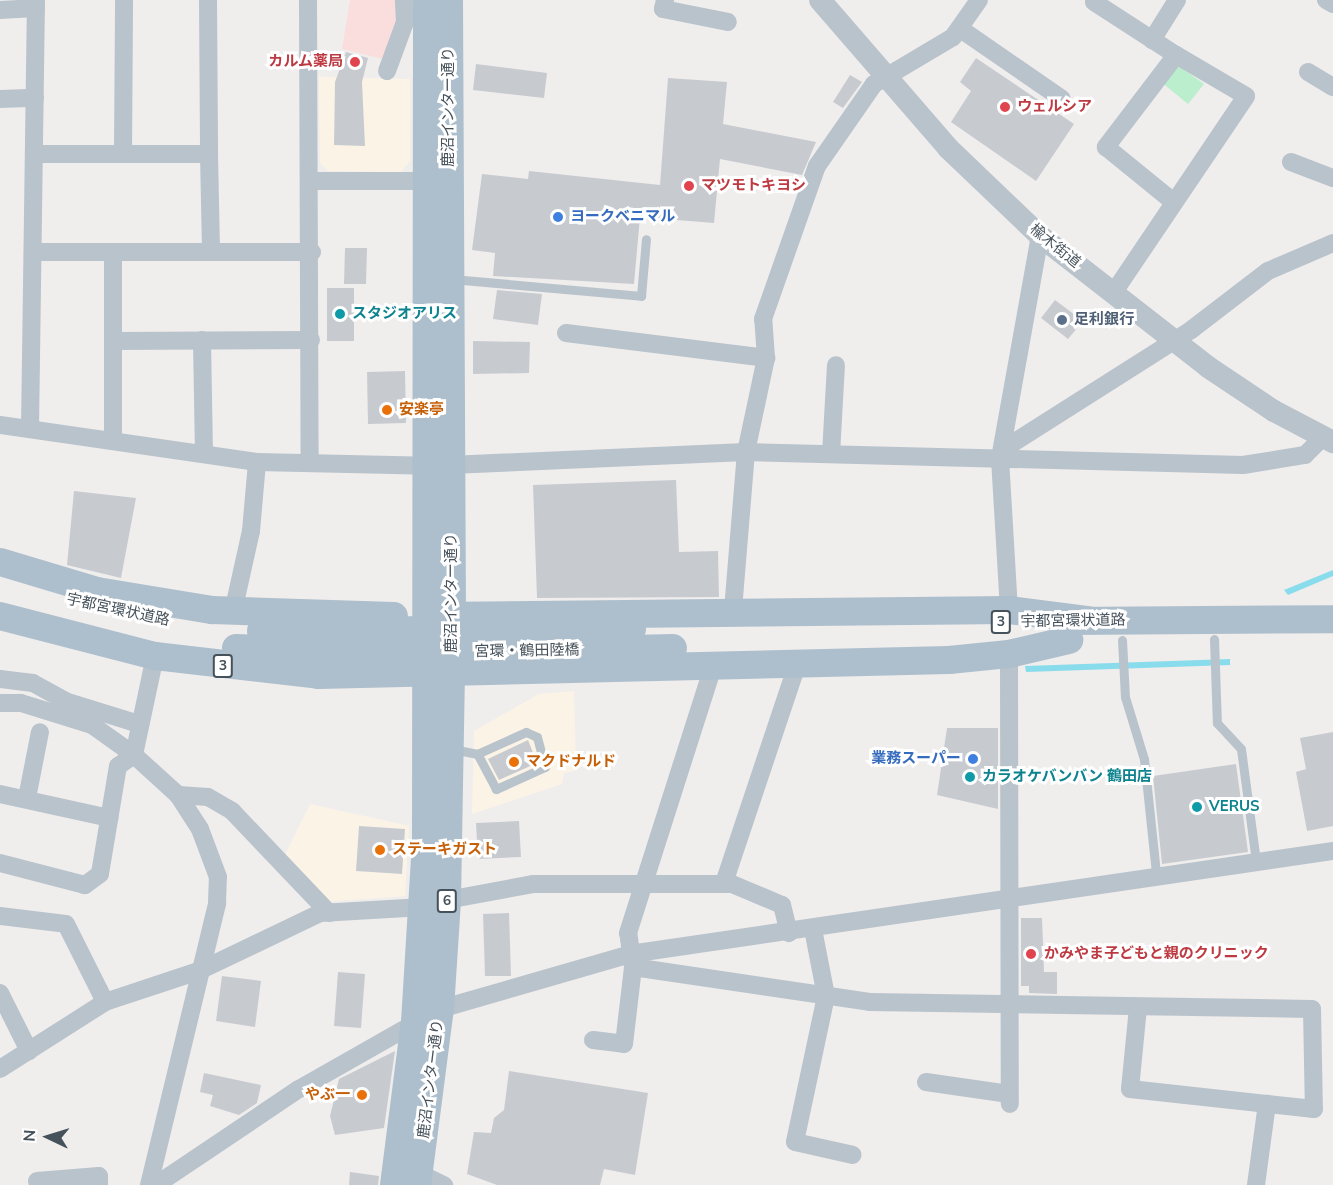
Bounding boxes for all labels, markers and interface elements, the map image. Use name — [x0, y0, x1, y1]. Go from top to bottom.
street label: 鹿沼インター通り — [440, 47, 458, 167]
place label: カルム薬局 — [268, 53, 343, 71]
marker: カルム薬局 — [348, 55, 362, 69]
place label: ウェルシア — [1017, 98, 1092, 116]
marker: ウェルシア — [998, 100, 1012, 114]
place label: マツモトキヨシ — [701, 177, 806, 195]
marker: マツモトキヨシ — [682, 179, 696, 193]
place label: ヨークベニマル — [570, 208, 675, 226]
marker: ヨークベニマル — [551, 210, 565, 224]
street label: 楡木街道 — [1026, 220, 1084, 272]
place label: スタジオアリス — [352, 305, 457, 323]
marker: スタジオアリス — [333, 307, 347, 321]
place label: 足利銀行 — [1074, 311, 1134, 329]
marker: 足利銀行 — [1055, 313, 1069, 327]
place label: 安楽亭 — [399, 401, 444, 419]
marker: 安楽亭 — [380, 403, 394, 417]
street label: 鹿沼インター通り — [443, 533, 461, 653]
street label: 宇都宮環状道路 — [65, 590, 171, 630]
road number: 3 — [990, 611, 1012, 633]
street label: 宇都宮環状道路 — [1020, 611, 1126, 631]
street label: 宮環・鶴田陸橋 — [474, 641, 580, 661]
road number: 3 — [212, 655, 234, 677]
place label: 業務スーパー — [871, 750, 961, 768]
marker: 業務スーパー — [966, 752, 980, 766]
place label: マクドナルド — [526, 753, 616, 771]
marker: マクドナルド — [507, 755, 521, 769]
place label: カラオケバンバン 鶴田店 — [982, 768, 1151, 786]
marker: カラオケバンバン 鶴田店 — [963, 770, 977, 784]
place label: VERUS — [1209, 798, 1259, 816]
marker: VERUS — [1190, 800, 1204, 814]
place label: ステーキガスト — [392, 841, 497, 859]
marker: ステーキガスト — [373, 843, 387, 857]
road number: 6 — [436, 890, 458, 912]
marker: かみやま子どもと親のクリニック — [1022, 945, 1040, 963]
place label: かみやま子どもと親のクリニック — [1044, 945, 1269, 963]
street label: 鹿沼インター通り — [415, 1018, 447, 1140]
place label: やぶ一 — [305, 1086, 350, 1104]
marker: やぶ一 — [355, 1088, 369, 1102]
north arrow — [18, 1107, 78, 1167]
text: N — [19, 1129, 41, 1142]

